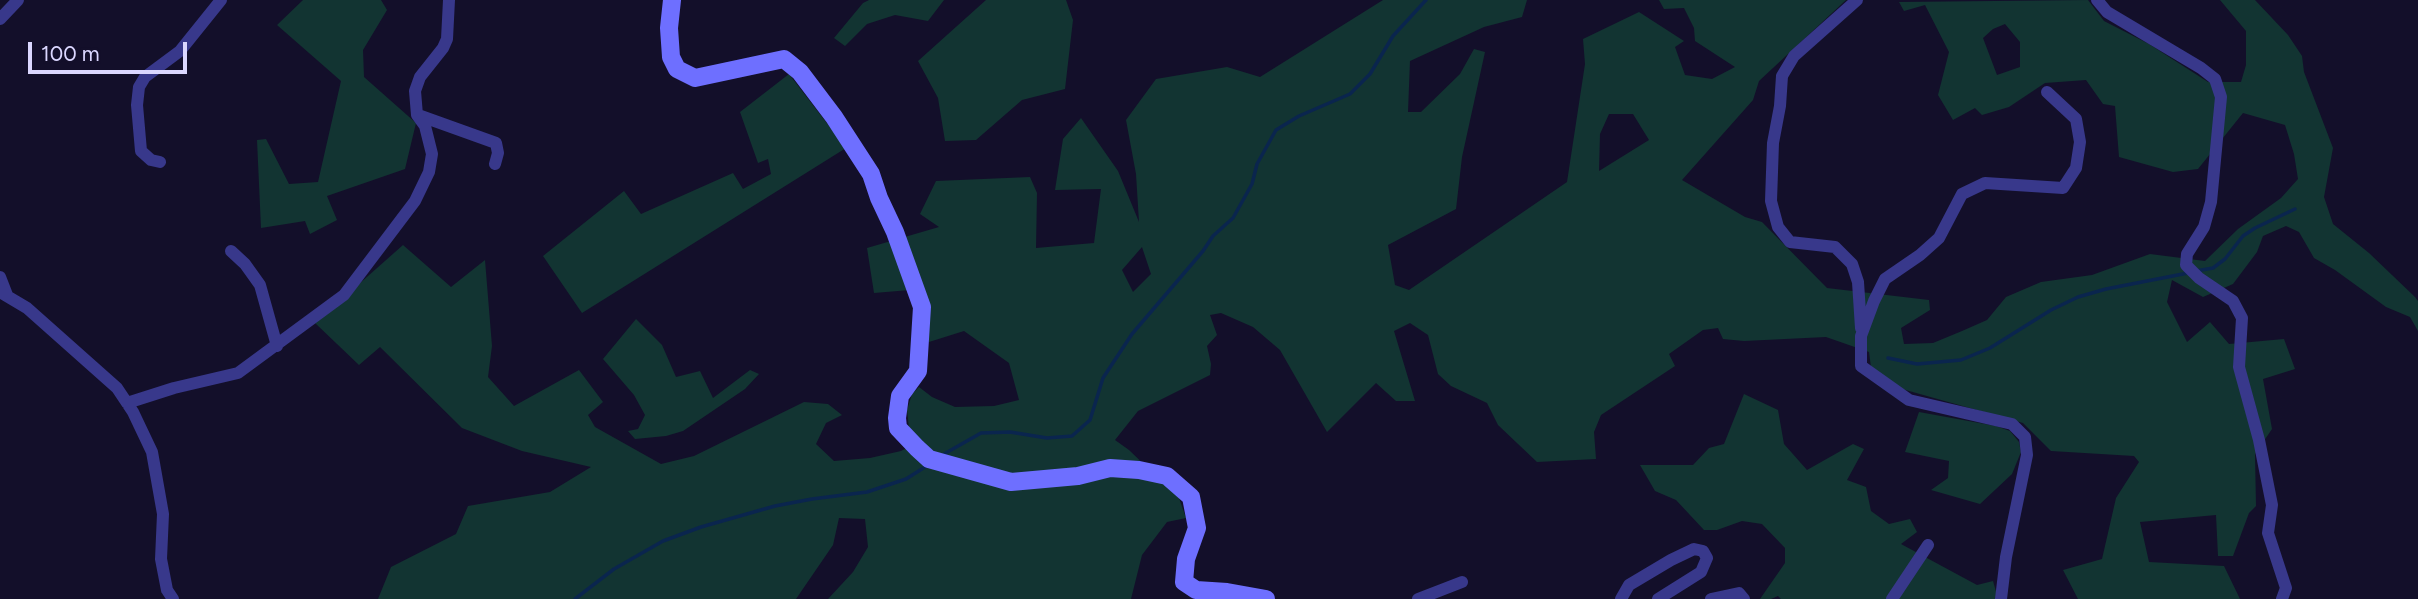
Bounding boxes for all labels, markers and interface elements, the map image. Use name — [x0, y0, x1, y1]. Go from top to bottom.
scale bar — [32, 28, 191, 72]
text: 100 m — [41, 41, 100, 66]

